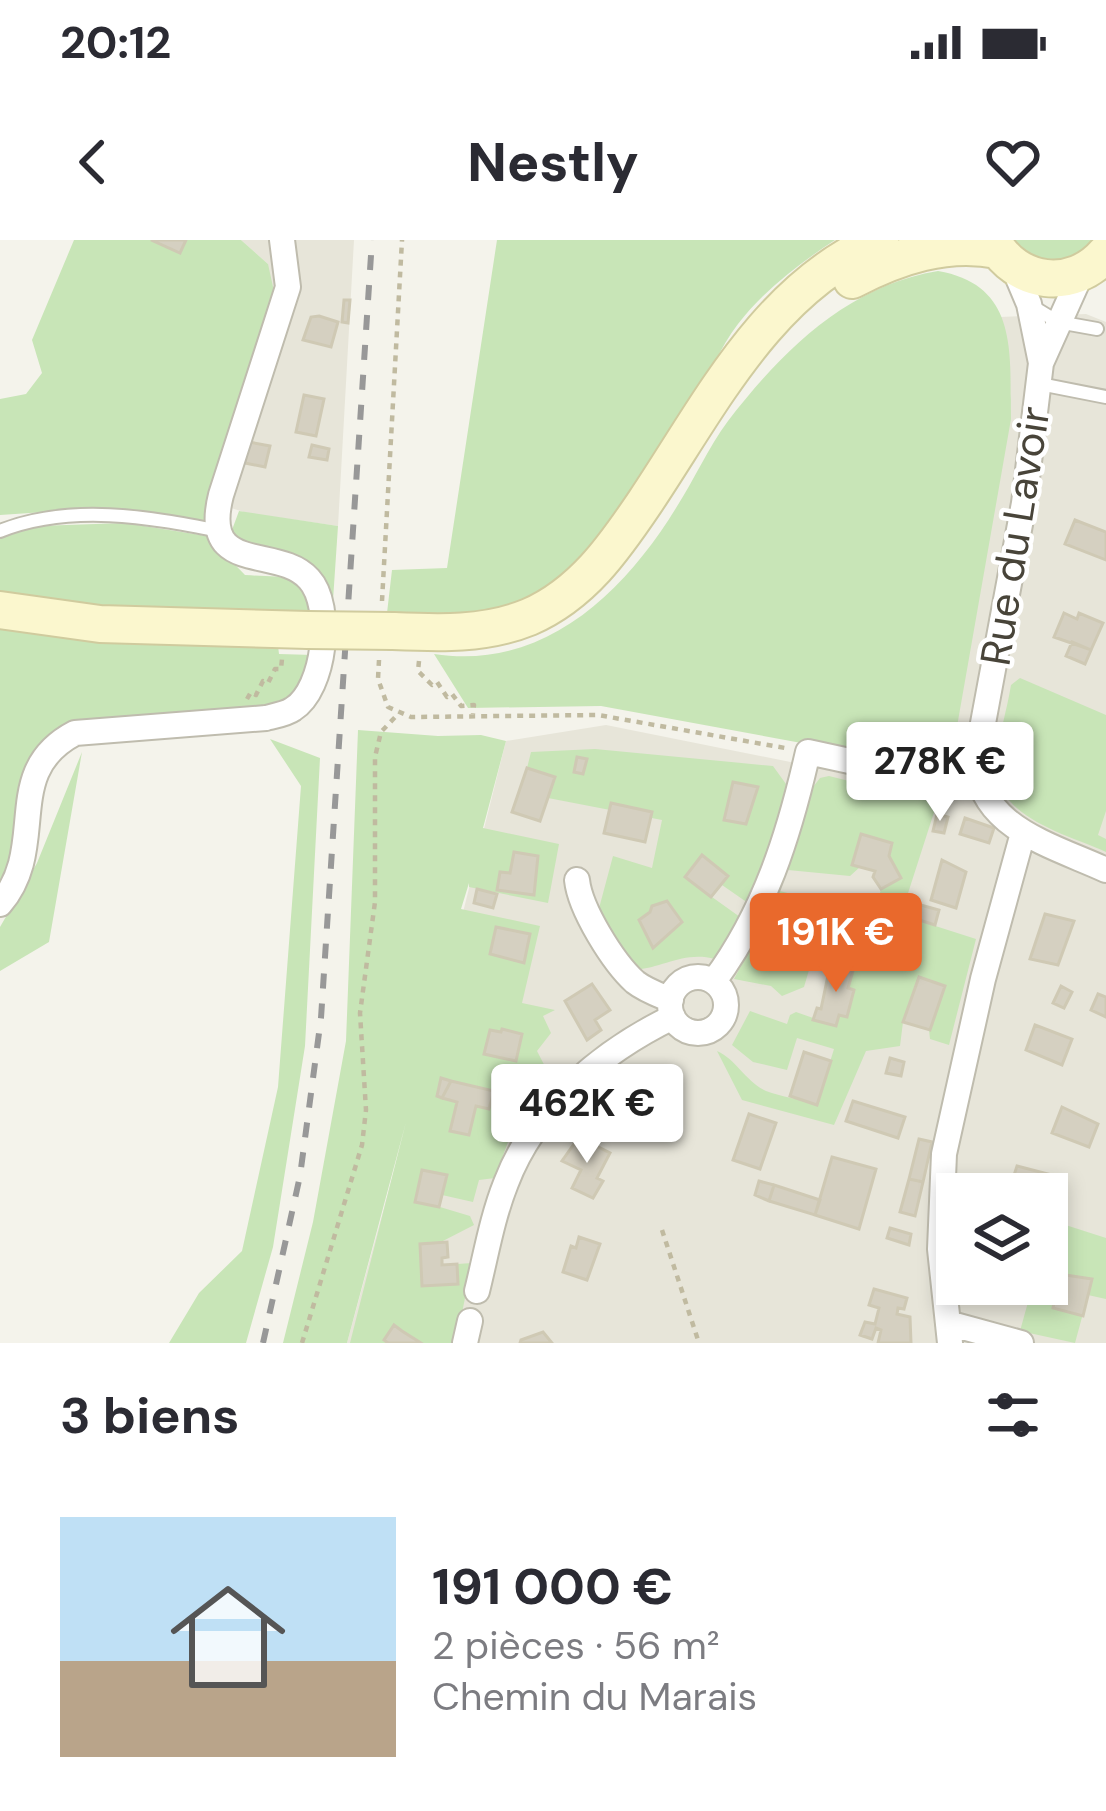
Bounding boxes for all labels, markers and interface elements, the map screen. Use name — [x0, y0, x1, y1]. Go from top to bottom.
text: 20:12 — [60, 13, 171, 72]
text: Nestly — [467, 127, 639, 198]
icon: back — [60, 129, 126, 195]
icon: heart — [980, 129, 1046, 195]
street label: Rue du Lavoir — [967, 403, 1063, 669]
pin: 278K € — [842, 722, 1038, 824]
text: 278K € — [873, 735, 1007, 786]
pin: 191K € — [738, 893, 934, 995]
text: 191K € — [777, 906, 895, 957]
pin: 462K € — [489, 1064, 685, 1166]
text: 462K € — [518, 1077, 656, 1128]
map controls — [936, 1173, 1068, 1305]
button: layers — [936, 1173, 1068, 1305]
text: 3 biens — [60, 1382, 239, 1449]
icon: filters — [980, 1382, 1046, 1448]
text: 191 000 € — [432, 1553, 673, 1620]
icon: home — [156, 1565, 300, 1709]
text: 2 pièces · 56 m² — [432, 1620, 720, 1671]
text: Chemin du Marais — [432, 1671, 757, 1722]

